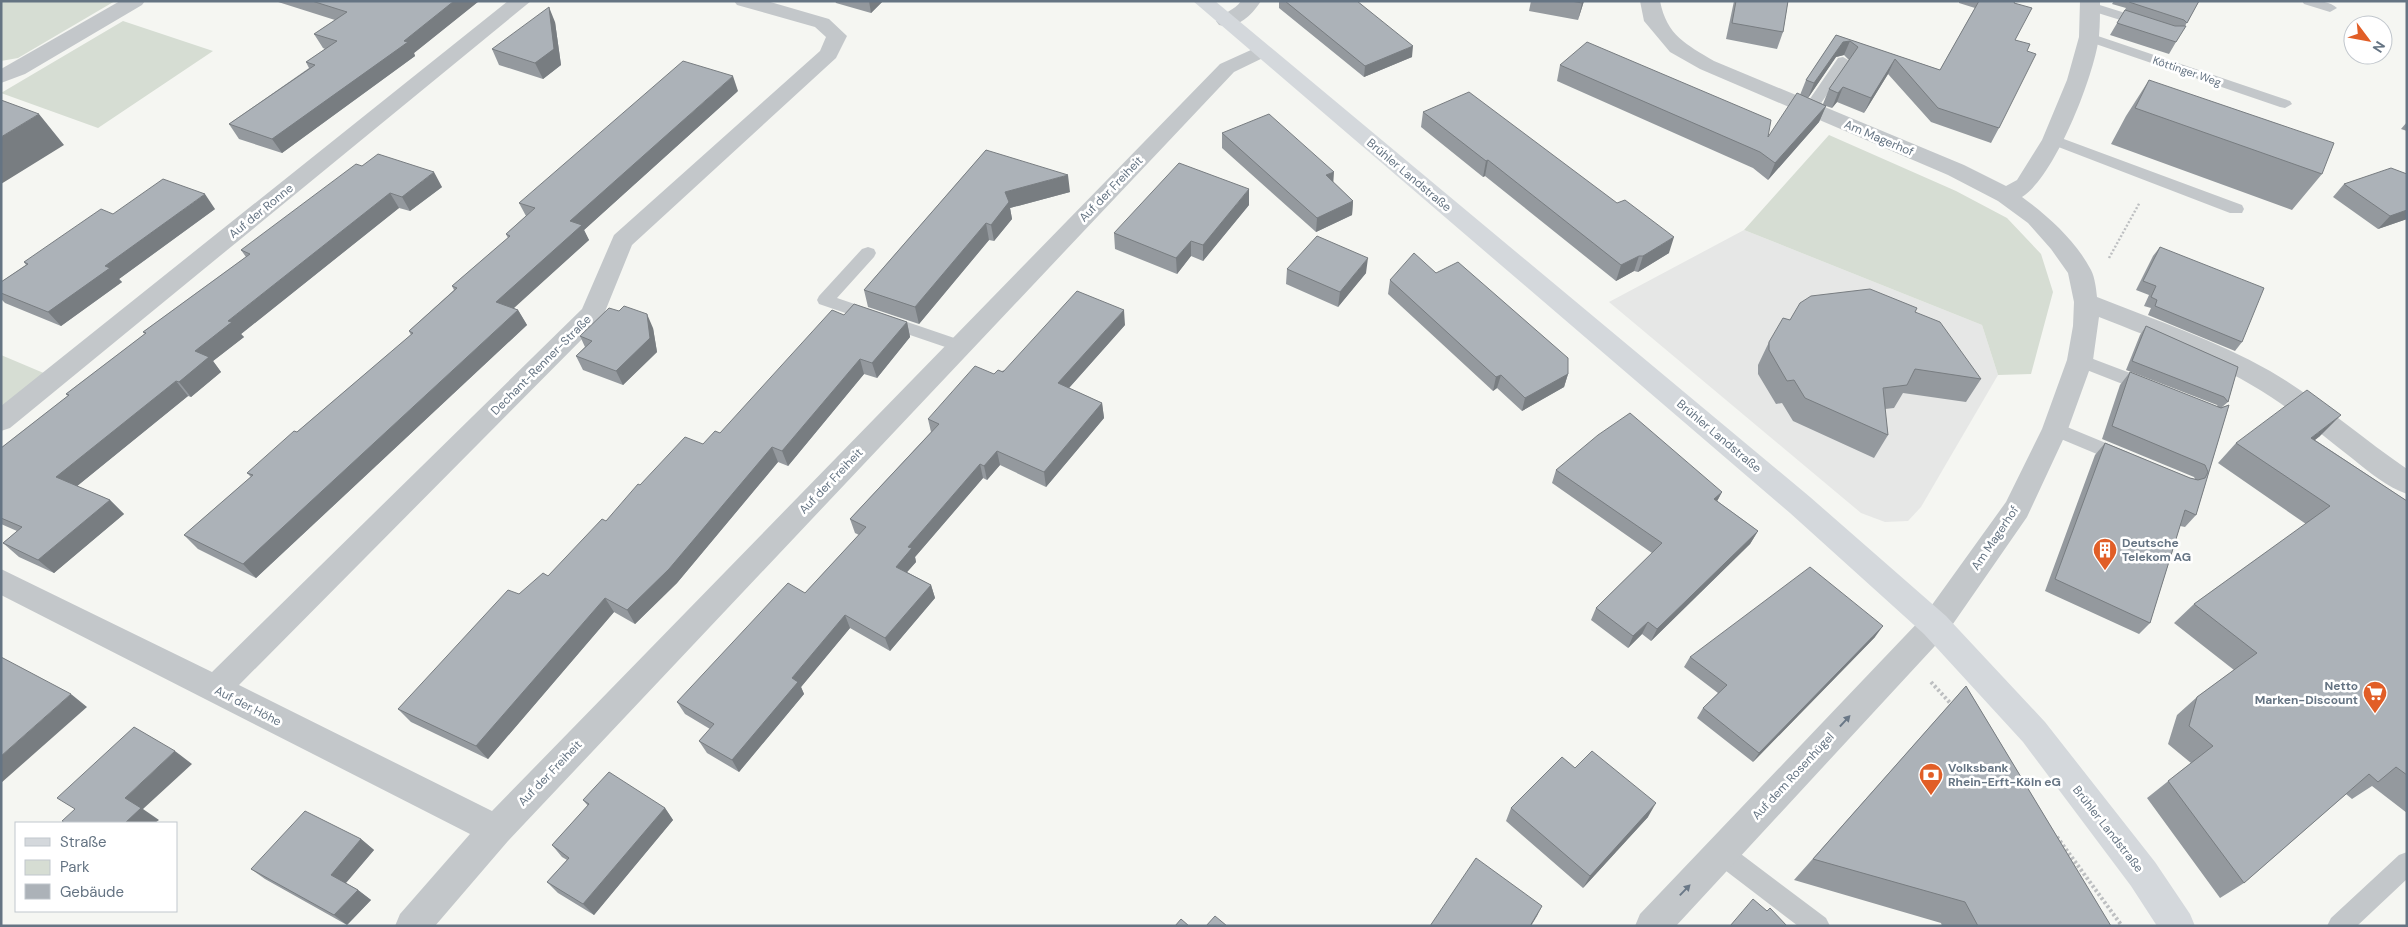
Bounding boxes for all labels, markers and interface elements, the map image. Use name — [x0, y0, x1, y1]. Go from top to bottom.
north arrow — [2343, 15, 2393, 65]
text: N — [2369, 38, 2389, 56]
street label: Köttinger Weg — [2151, 53, 2223, 89]
street label: Am Magerhof — [1842, 116, 1916, 160]
street label: Brühler Landstraße — [1363, 135, 1455, 215]
street label: Auf der Freiheit — [1076, 152, 1147, 225]
street label: Auf der Ronne — [225, 180, 297, 242]
street label: Dechant-Renner-Straße — [487, 311, 595, 419]
street label: Brühler Landstraße — [1673, 396, 1765, 476]
street label: Auf der Freiheit — [796, 444, 867, 517]
street label: Am Magerhof — [1968, 503, 2022, 573]
place label: Deutsche Telekom AG — [2122, 535, 2191, 565]
building icon: Deutsche Telekom AG — [2092, 537, 2118, 571]
place label: Netto Marken-Discount — [2255, 678, 2358, 708]
supermarket icon: Netto Marken-Discount — [2362, 680, 2388, 714]
street label: Auf der Höhe — [212, 682, 284, 730]
one-way arrow — [1839, 716, 1851, 728]
street label: Auf dem Rosenhügel — [1748, 729, 1838, 823]
street label: Auf der Freiheit — [515, 736, 586, 809]
place label: Volksbank Rhein-Erft-Köln eG — [1948, 760, 2061, 790]
bank icon: Volksbank Rhein-Erft-Köln eG — [1918, 762, 1944, 796]
street label: Brühler Landstraße — [2069, 782, 2147, 876]
legend — [15, 822, 178, 912]
text: Straße — [60, 832, 107, 852]
text: Park — [60, 857, 90, 877]
text: Gebäude — [60, 882, 124, 902]
one-way arrow — [1679, 885, 1691, 897]

